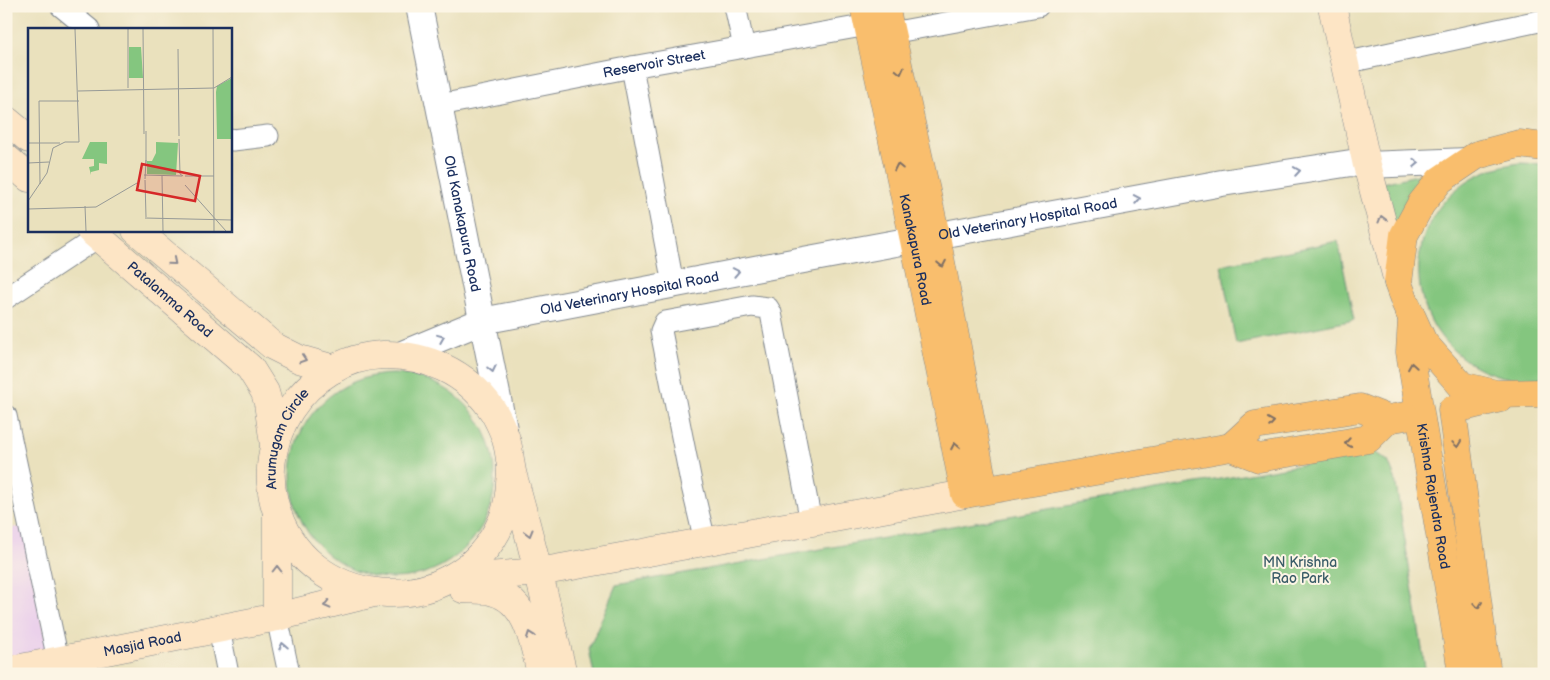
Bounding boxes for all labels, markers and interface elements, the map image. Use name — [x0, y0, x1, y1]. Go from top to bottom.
inset map — [28, 28, 231, 231]
street label: Reservoir Street — [601, 46, 707, 81]
one-way arrow — [894, 67, 904, 75]
street label: Old Kanakapura Road — [441, 154, 485, 293]
one-way arrow — [1412, 158, 1420, 168]
one-way arrow — [893, 162, 904, 171]
one-way arrow — [1293, 167, 1302, 177]
street label: Kanakapura Road — [896, 192, 935, 307]
street label: Old Veterinary Hospital Road — [937, 194, 1119, 244]
one-way arrow — [1133, 194, 1142, 205]
one-way arrow — [1377, 215, 1387, 224]
one-way arrow — [167, 256, 176, 264]
street label: Patalamma Road — [124, 258, 217, 341]
one-way arrow — [936, 260, 946, 268]
one-way arrow — [732, 267, 741, 278]
street label: Old Veterinary Hospital Road — [539, 268, 720, 318]
one-way arrow — [436, 334, 445, 344]
one-way arrow — [298, 353, 306, 363]
one-way arrow — [1407, 362, 1417, 370]
one-way arrow — [486, 365, 497, 373]
street label: Arumugam Circle — [262, 384, 312, 491]
one-way arrow — [1266, 418, 1275, 428]
street label: Krishna Rajendra Road — [1413, 422, 1454, 570]
one-way arrow — [1343, 437, 1352, 447]
one-way arrow — [1451, 439, 1461, 448]
one-way arrow — [950, 442, 960, 450]
one-way arrow — [523, 529, 534, 537]
park label: MN Krishna Rao Park — [1263, 554, 1337, 587]
one-way arrow — [272, 564, 282, 572]
one-way arrow — [322, 599, 331, 610]
one-way arrow — [1473, 600, 1483, 609]
street label: Masjid Road — [102, 628, 183, 660]
one-way arrow — [526, 631, 536, 639]
one-way arrow — [278, 641, 289, 650]

